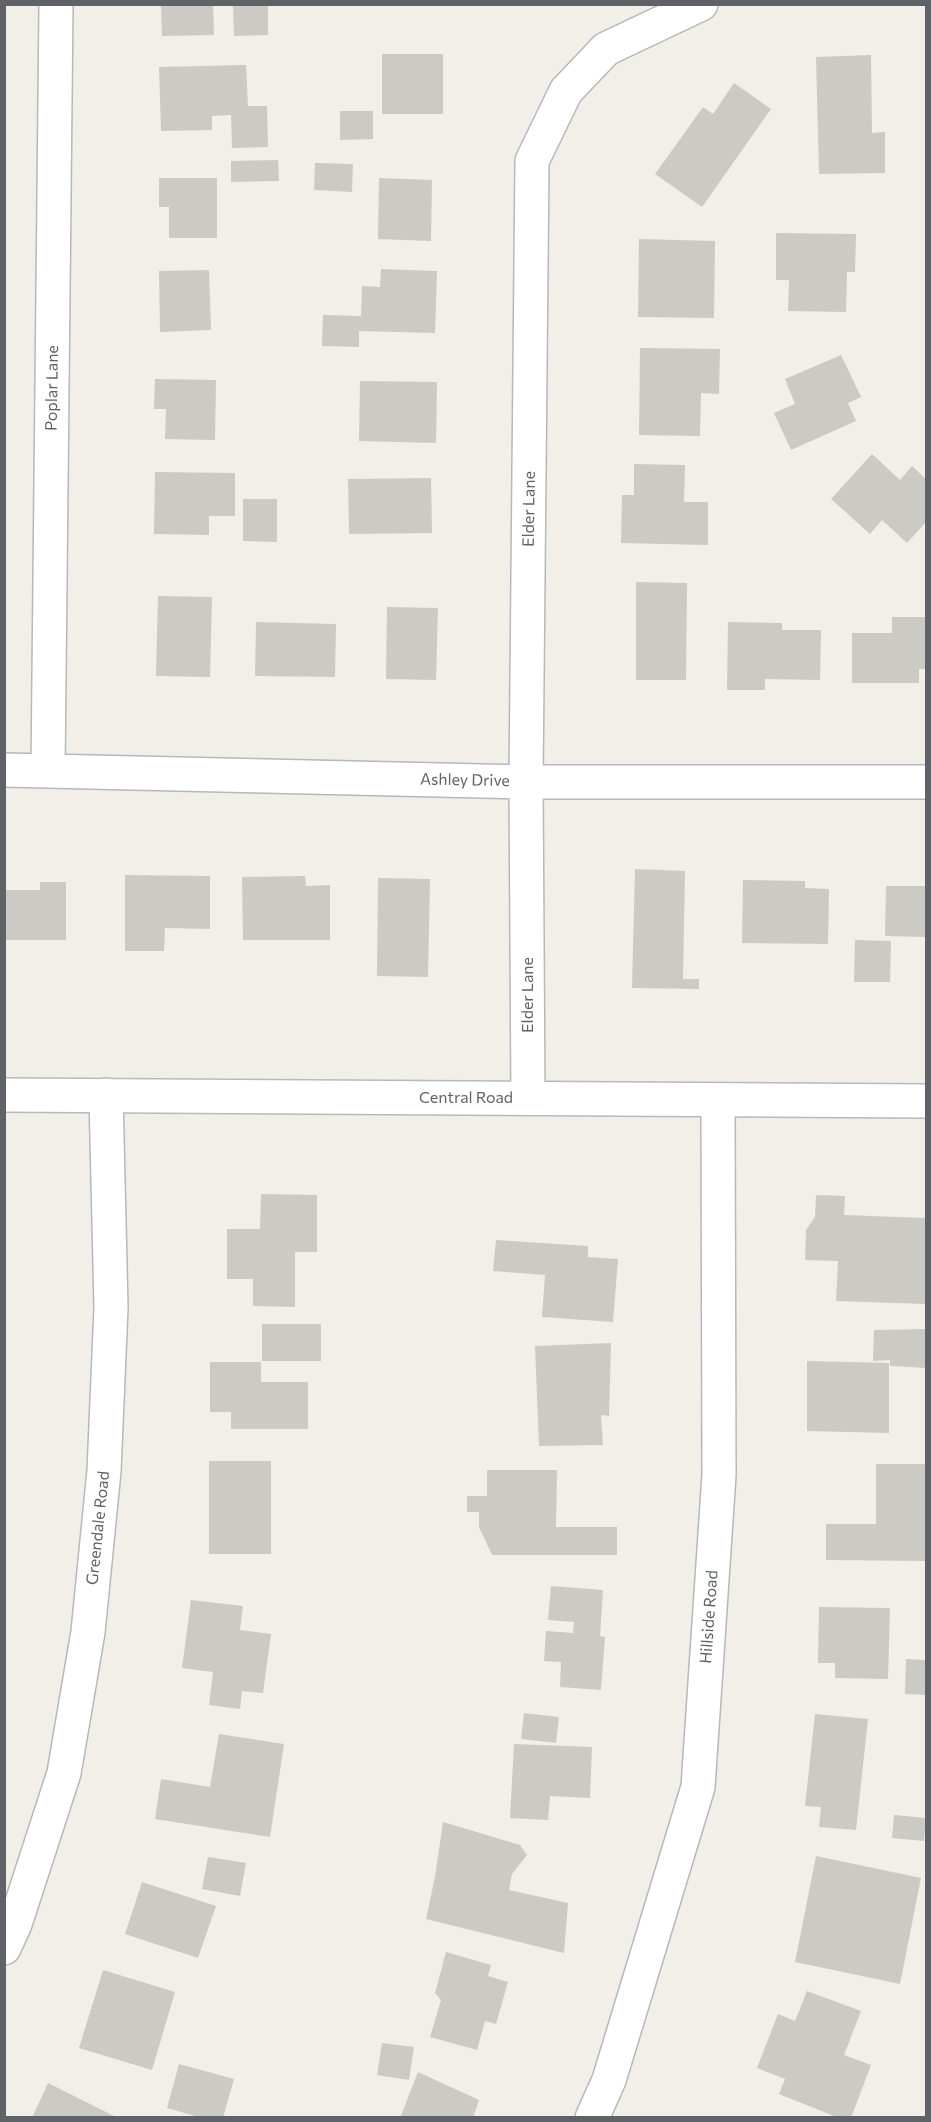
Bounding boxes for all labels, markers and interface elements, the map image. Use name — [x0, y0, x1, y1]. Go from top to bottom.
street label: Poplar Lane — [42, 345, 62, 431]
street label: Elder Lane — [519, 471, 539, 547]
street label: Ashley Drive — [420, 770, 510, 790]
street label: Elder Lane — [518, 957, 538, 1033]
street label: Central Road — [419, 1088, 513, 1108]
street label: Greendale Road — [82, 1470, 114, 1586]
street label: Hillside Road — [696, 1570, 722, 1664]

